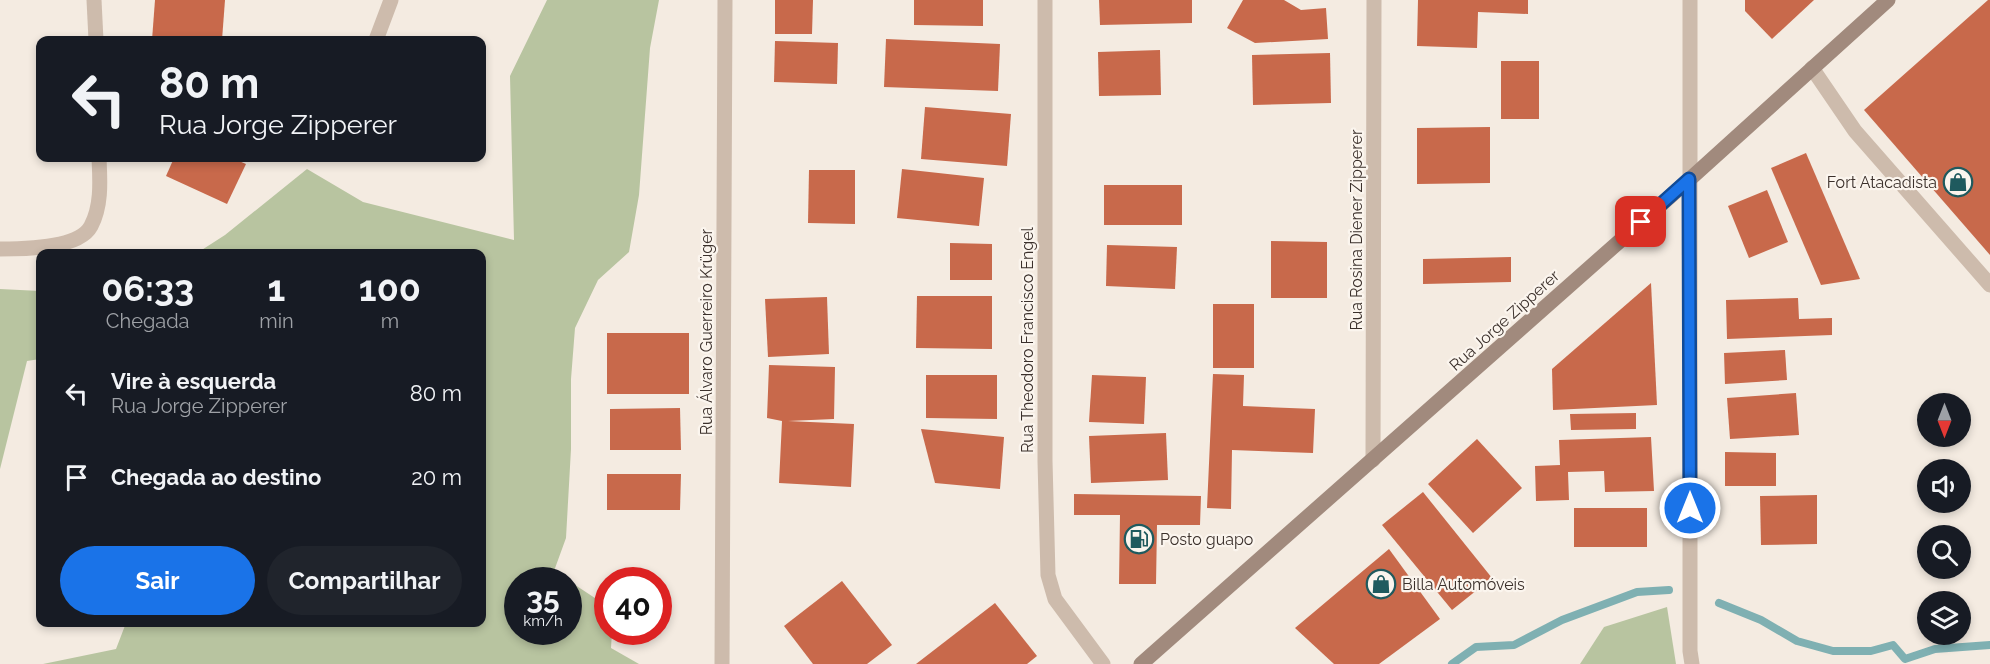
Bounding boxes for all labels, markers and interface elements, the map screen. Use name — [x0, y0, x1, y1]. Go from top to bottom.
text: 80 m — [159, 59, 259, 108]
icon: left — [60, 60, 138, 138]
text: Rua Jorge Zipperer — [159, 109, 397, 140]
street label: Rua Rosina Diener Zipperer — [1347, 129, 1366, 331]
shop icon: Fort Atacadista — [1942, 166, 1974, 198]
place label: Fort Atacadista — [1827, 173, 1937, 192]
pin — [1615, 196, 1666, 247]
icon: arrive — [1624, 205, 1657, 238]
street label: Rua Theodoro Francisco Engel — [1018, 226, 1037, 453]
street label: Rua Álvaro Guerreiro Krüger — [696, 228, 716, 435]
street label: Rua Jorge Zipperer — [1446, 266, 1563, 375]
text: 06:33 — [101, 267, 194, 309]
text: 1 — [268, 267, 285, 309]
text: 100 — [359, 267, 421, 309]
text: Chegada — [106, 309, 190, 333]
text: min — [259, 309, 294, 333]
text: m — [381, 309, 399, 333]
text: Vire à esquerda — [111, 368, 276, 394]
icon: left — [60, 377, 93, 410]
text: 80 m — [410, 380, 462, 406]
north arrow — [1917, 393, 1971, 447]
map controls — [1917, 393, 1971, 645]
text: Rua Jorge Zipperer — [111, 394, 287, 418]
button: sound — [1917, 459, 1971, 513]
icon: arrive — [60, 461, 93, 494]
text: Chegada ao destino — [111, 464, 321, 490]
text: 20 m — [411, 464, 462, 490]
position arrow — [1658, 476, 1722, 540]
fuel station icon: Posto guapo — [1123, 523, 1155, 555]
button: search — [1917, 525, 1971, 579]
place label: Posto guapo — [1160, 530, 1253, 549]
button: Sair — [60, 546, 255, 615]
button: Compartilhar — [267, 546, 462, 615]
speed limit sign: 40 — [594, 567, 672, 645]
shop icon: Billa Automóveis — [1365, 568, 1397, 600]
place label: Billa Automóveis — [1402, 575, 1525, 594]
text: 35 — [526, 581, 560, 616]
button: layers — [1917, 591, 1971, 645]
text: km/h — [523, 612, 563, 630]

